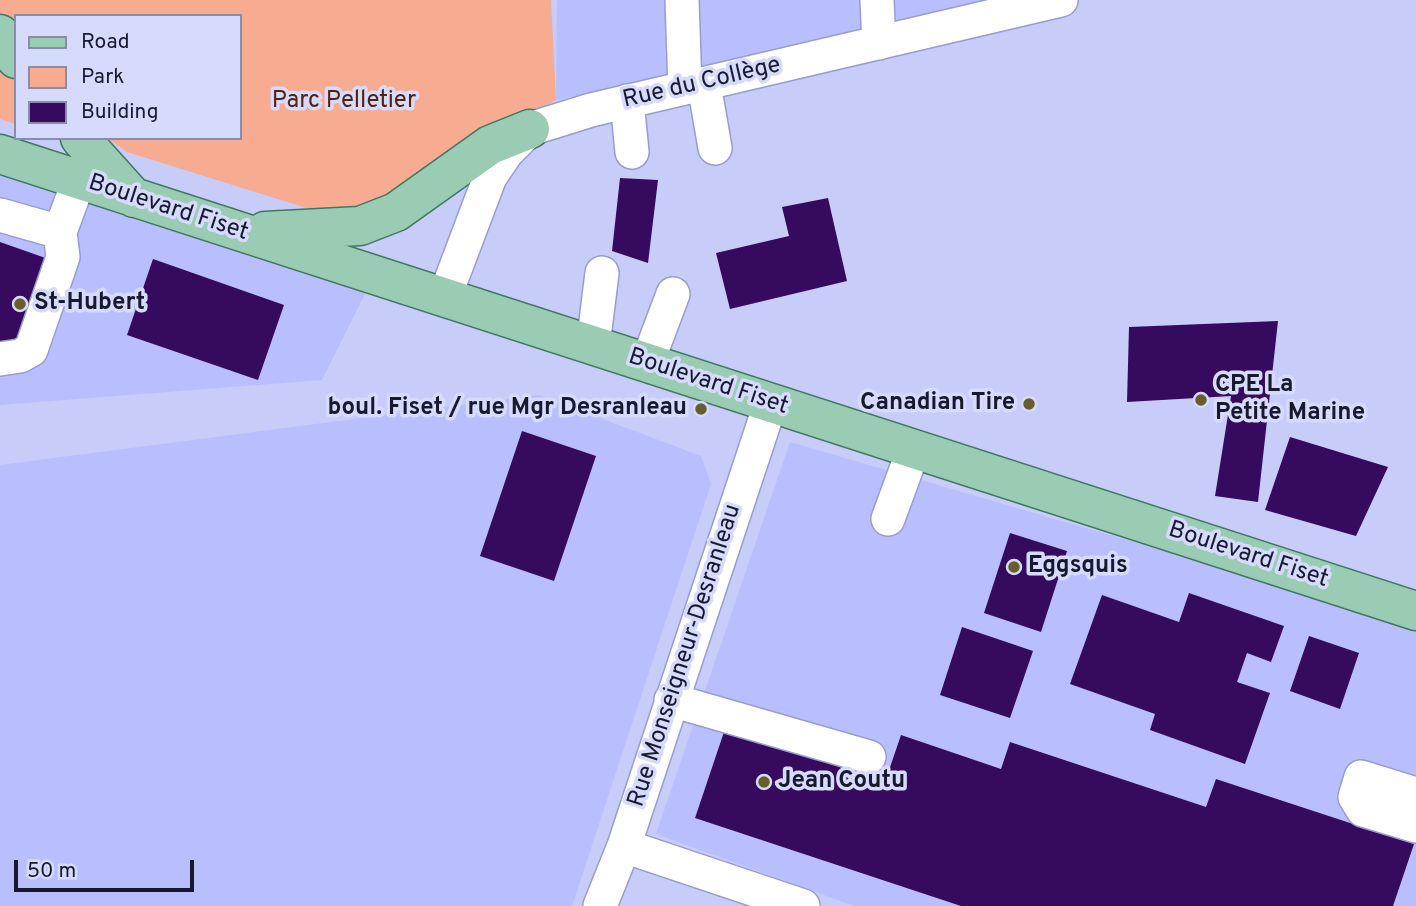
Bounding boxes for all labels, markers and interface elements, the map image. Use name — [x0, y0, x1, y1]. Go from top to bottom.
legend — [14, 14, 242, 140]
text: Road — [81, 29, 130, 56]
street label: Rue du Collège — [620, 52, 784, 116]
text: Park — [81, 64, 124, 91]
park label: Parc Pelletier — [272, 88, 416, 116]
text: Building — [81, 99, 159, 126]
street label: Boulevard Fiset — [84, 170, 252, 248]
place label: St-Hubert — [34, 290, 145, 318]
marker: St-Hubert — [12, 296, 28, 312]
street label: Boulevard Fiset — [624, 344, 792, 422]
place label: CPE La Petite Marine — [1215, 372, 1365, 428]
place label: Canadian Tire — [860, 390, 1015, 418]
marker: CPE La Petite Marine — [1193, 392, 1209, 408]
place label: boul. Fiset / rue Mgr Desranleau — [327, 395, 687, 423]
marker: Canadian Tire — [1021, 396, 1037, 412]
marker: boul. Fiset / rue Mgr Desranleau — [693, 401, 709, 417]
street label: Rue Monseigneur-Desranleau — [623, 501, 749, 811]
street label: Boulevard Fiset — [1164, 517, 1332, 595]
place label: Eggsquis — [1028, 553, 1128, 581]
marker: Eggsquis — [1006, 559, 1022, 575]
place label: Jean Coutu — [778, 768, 905, 796]
marker: Jean Coutu — [756, 774, 772, 790]
scale bar — [18, 846, 198, 890]
text: 50 m — [27, 858, 76, 885]

